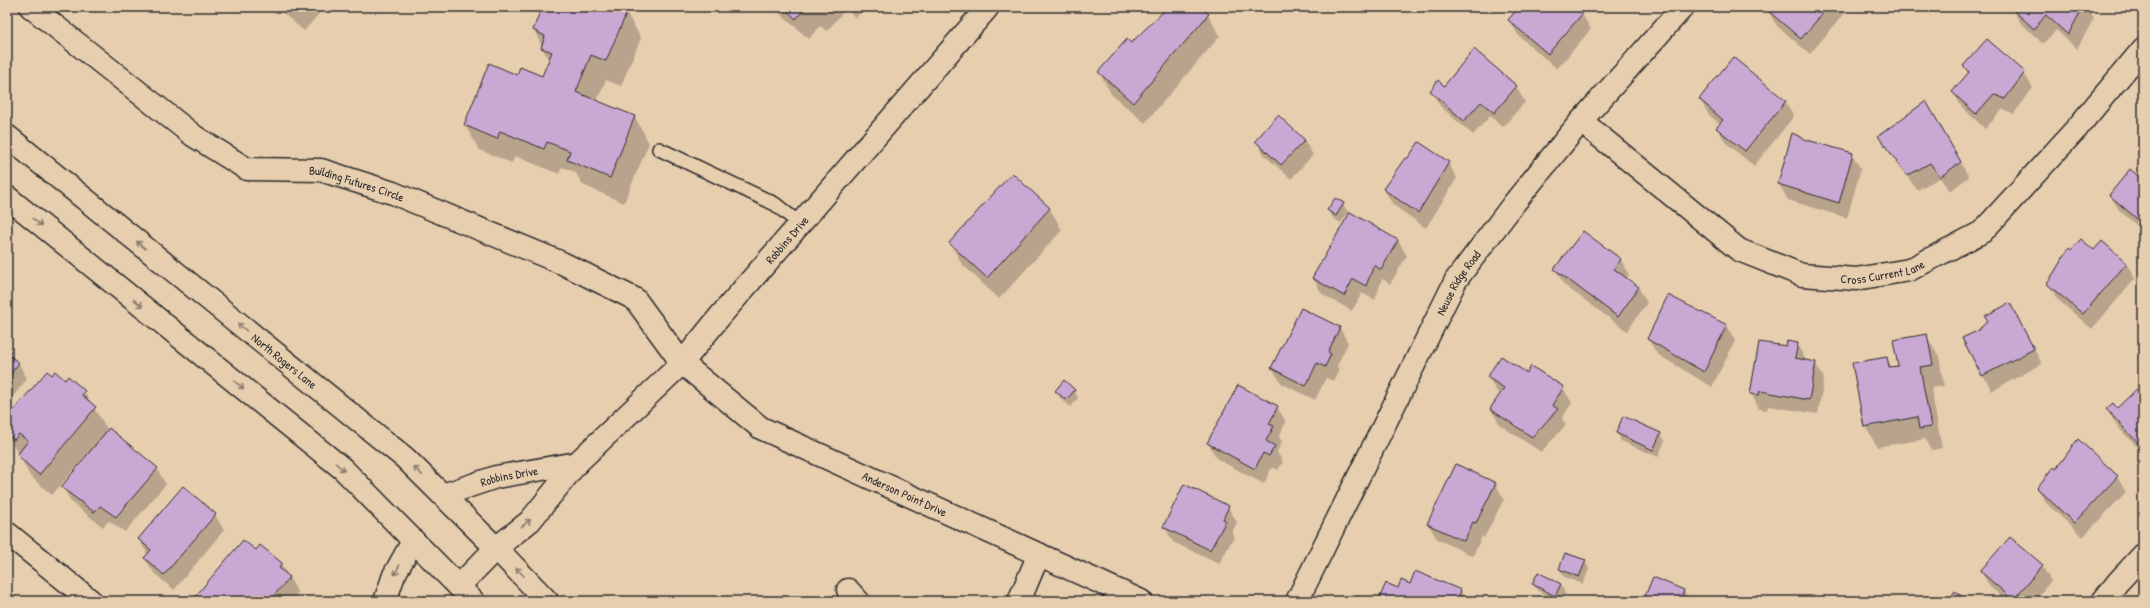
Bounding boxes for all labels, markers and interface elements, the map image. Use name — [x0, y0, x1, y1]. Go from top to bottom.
street label: Building Futures Circle — [309, 161, 407, 205]
street label: Robbins Drive — [761, 212, 812, 267]
one-way arrow — [32, 217, 43, 226]
one-way arrow — [135, 240, 146, 249]
street label: Neuse Ridge Road — [1432, 246, 1484, 318]
street label: Cross Current Lane — [1840, 255, 1927, 288]
one-way arrow — [133, 299, 144, 308]
one-way arrow — [236, 322, 247, 331]
street label: North Rogers Lane — [248, 329, 321, 392]
one-way arrow — [234, 381, 245, 390]
street label: Robbins Drive — [478, 461, 539, 490]
one-way arrow — [335, 463, 346, 472]
one-way arrow — [413, 466, 423, 476]
street label: Anderson Point Drive — [860, 467, 950, 520]
one-way arrow — [521, 519, 532, 528]
one-way arrow — [392, 564, 400, 576]
one-way arrow — [516, 567, 525, 577]

